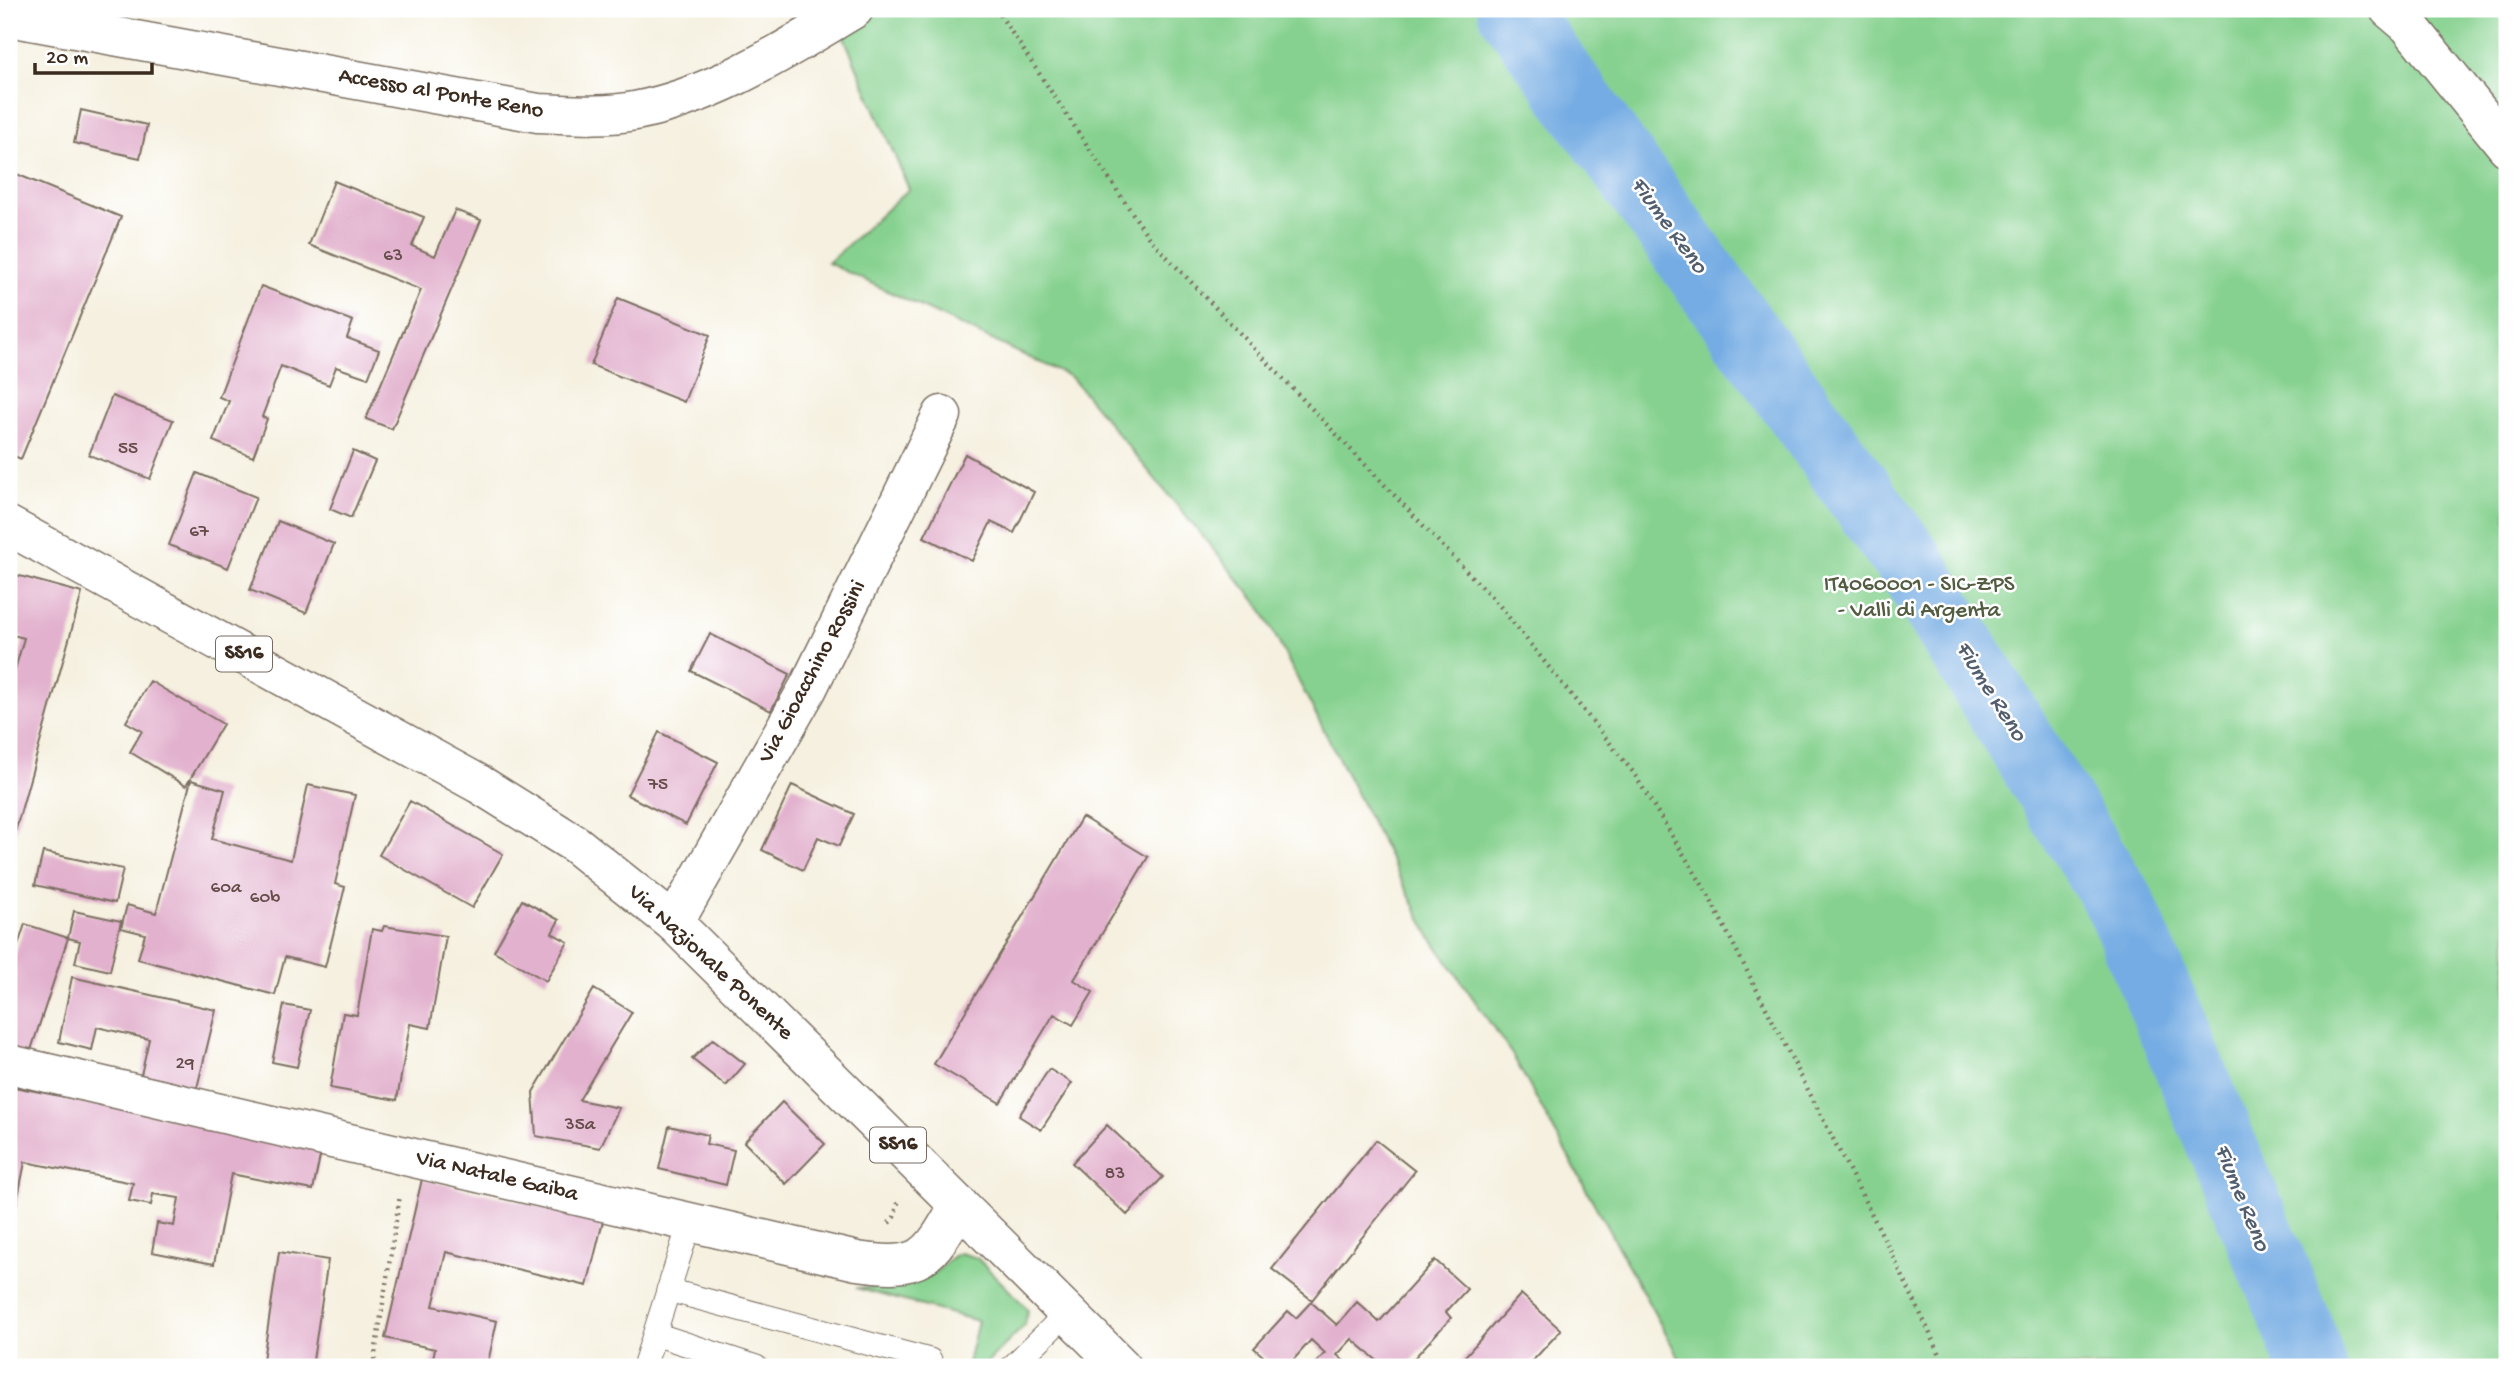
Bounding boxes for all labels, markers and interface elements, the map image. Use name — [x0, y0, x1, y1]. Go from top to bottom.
scale bar — [35, 32, 152, 76]
text: 20 m — [46, 47, 88, 72]
street label: Accesso al Ponte Reno — [336, 63, 546, 125]
water label: Fiume Reno — [1623, 172, 1714, 281]
house number: 63 — [383, 245, 403, 268]
house number: 55 — [118, 438, 138, 461]
house number: 67 — [189, 521, 210, 544]
park label: IT4060001 - SIC-ZPS - Valli di Argenta — [1824, 572, 2015, 625]
street label: Via Gioacchino Rossini — [753, 576, 873, 769]
road number: SS16 — [216, 636, 272, 672]
water label: Fiume Reno — [1948, 637, 2033, 749]
house number: 75 — [647, 774, 668, 797]
house number: 60a — [211, 877, 243, 900]
street label: Via Nazionale Ponente — [621, 879, 799, 1047]
house number: 60b — [250, 887, 280, 910]
house number: 29 — [176, 1053, 195, 1076]
house number: 35a — [564, 1114, 597, 1137]
road number: SS16 — [870, 1128, 926, 1162]
water label: Fiume Reno — [2206, 1140, 2276, 1257]
street label: Via Natale Gaiba — [412, 1145, 582, 1209]
house number: 83 — [1105, 1163, 1125, 1186]

